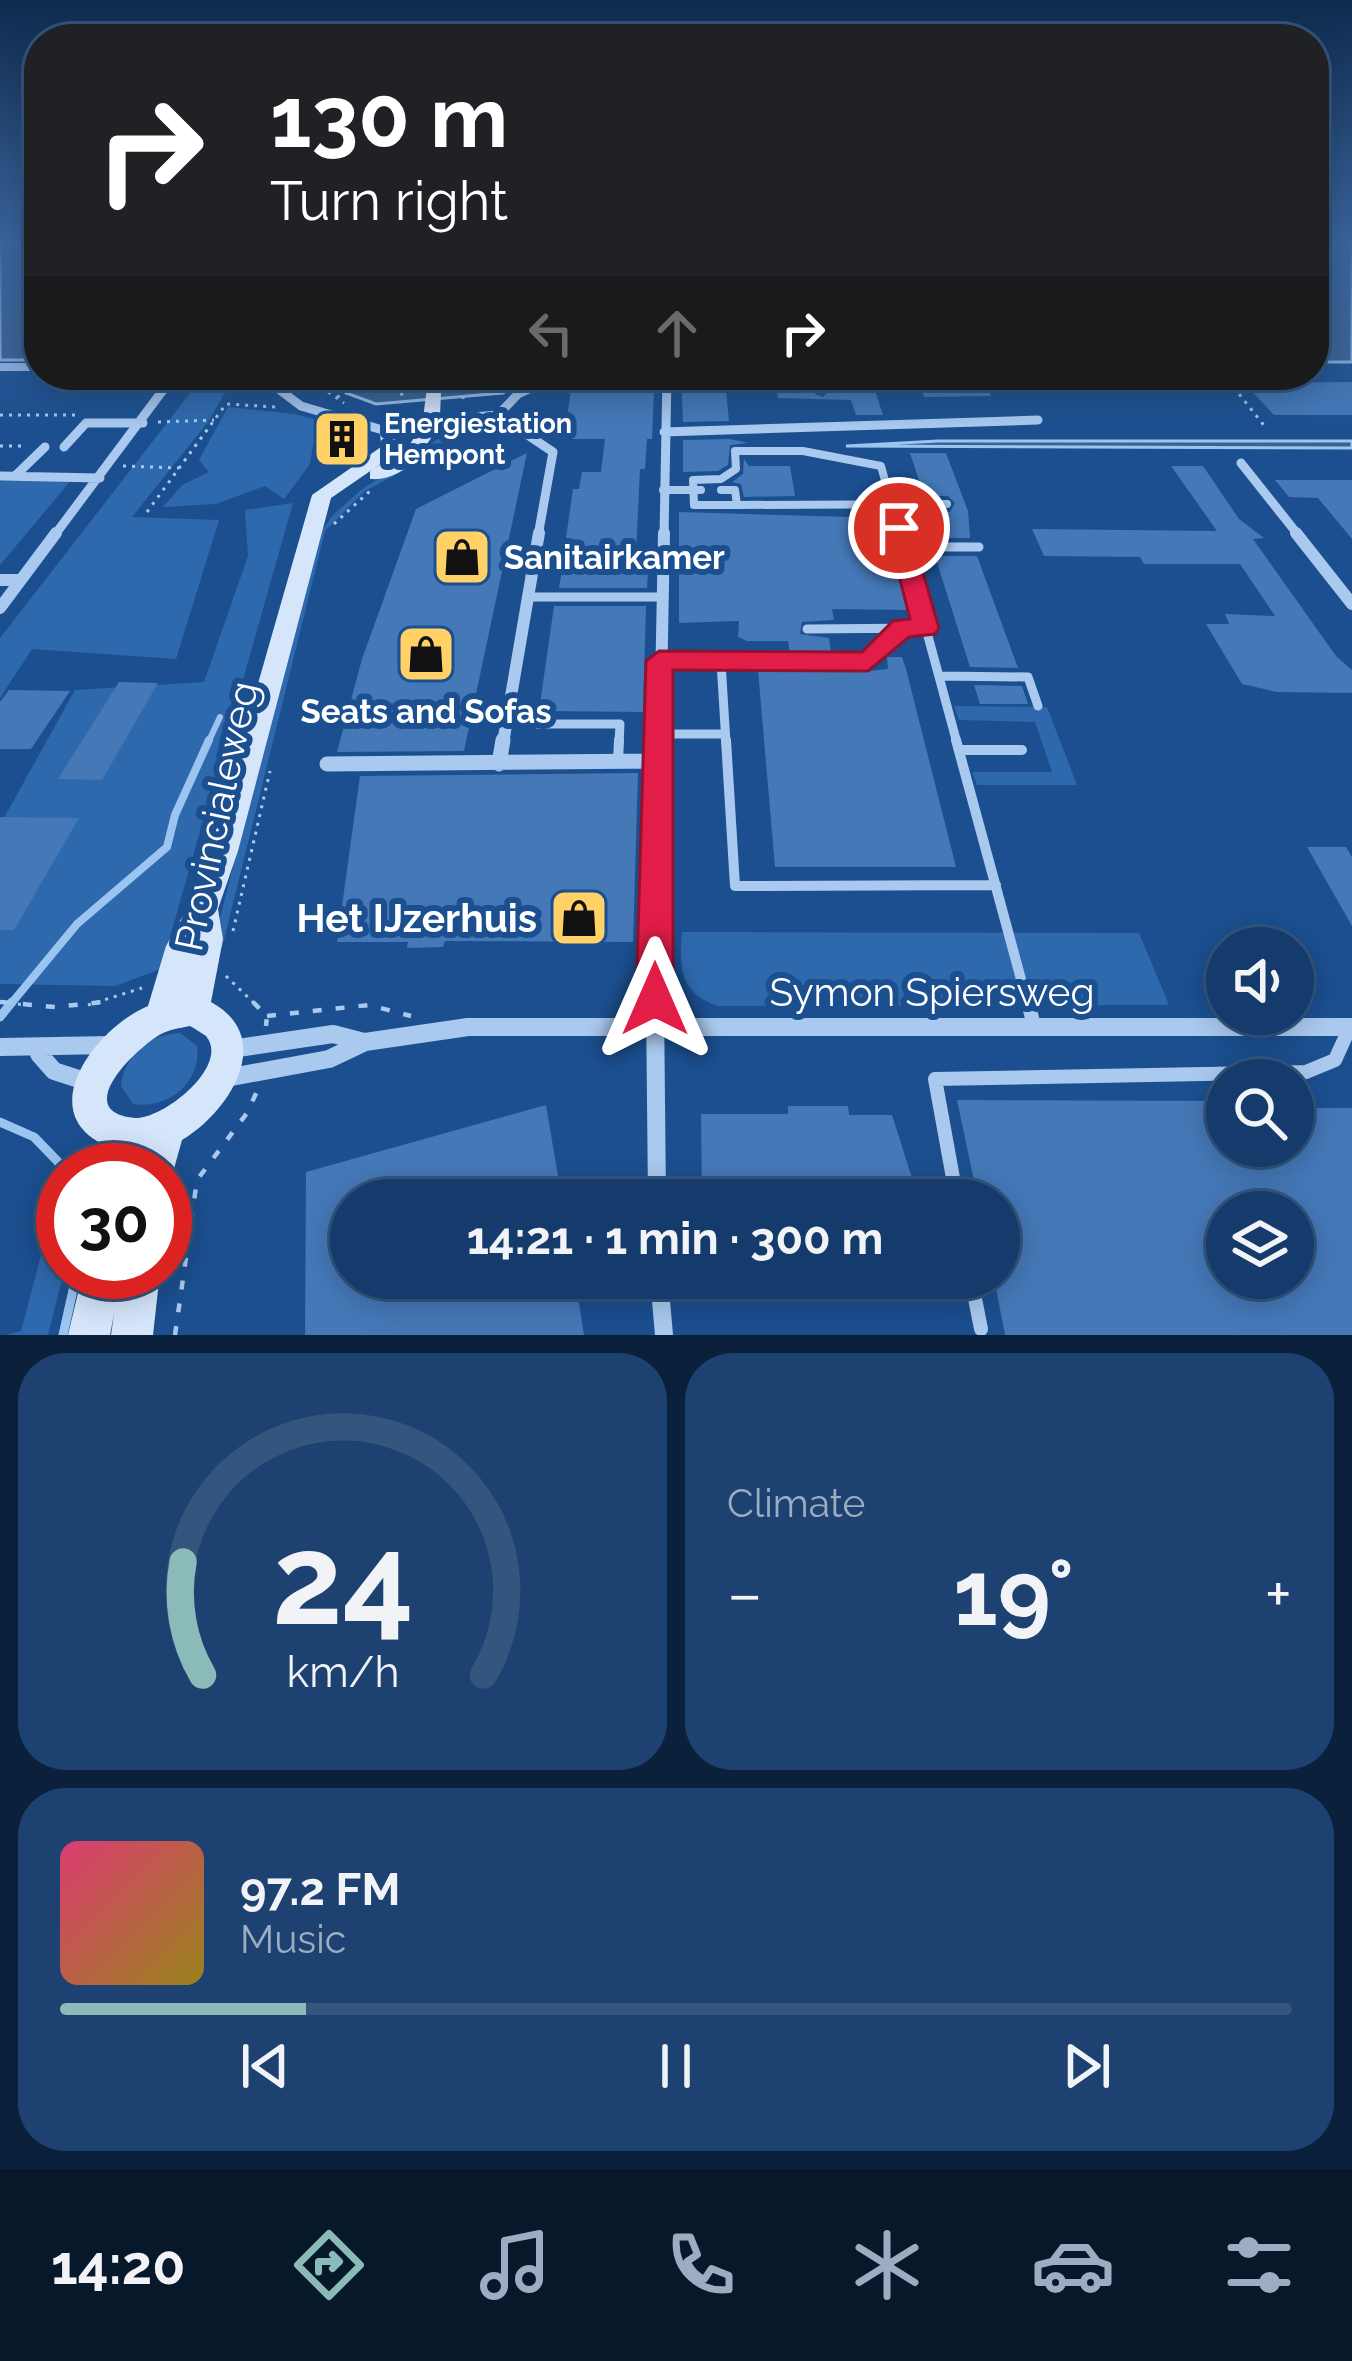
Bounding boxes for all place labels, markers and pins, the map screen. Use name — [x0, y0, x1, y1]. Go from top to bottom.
building icon: Energiestation Hempont — [311, 408, 373, 470]
place label: Energiestation Hempont — [384, 408, 572, 470]
pin — [848, 477, 950, 579]
shop icon: Sanitairkamer — [431, 526, 493, 588]
place label: Sanitairkamer — [504, 538, 725, 577]
shop icon: Seats and Sofas — [395, 623, 457, 685]
place label: Seats and Sofas — [300, 692, 552, 731]
shop icon: Het IJzerhuis — [548, 887, 610, 949]
place label: Het IJzerhuis — [297, 895, 537, 941]

